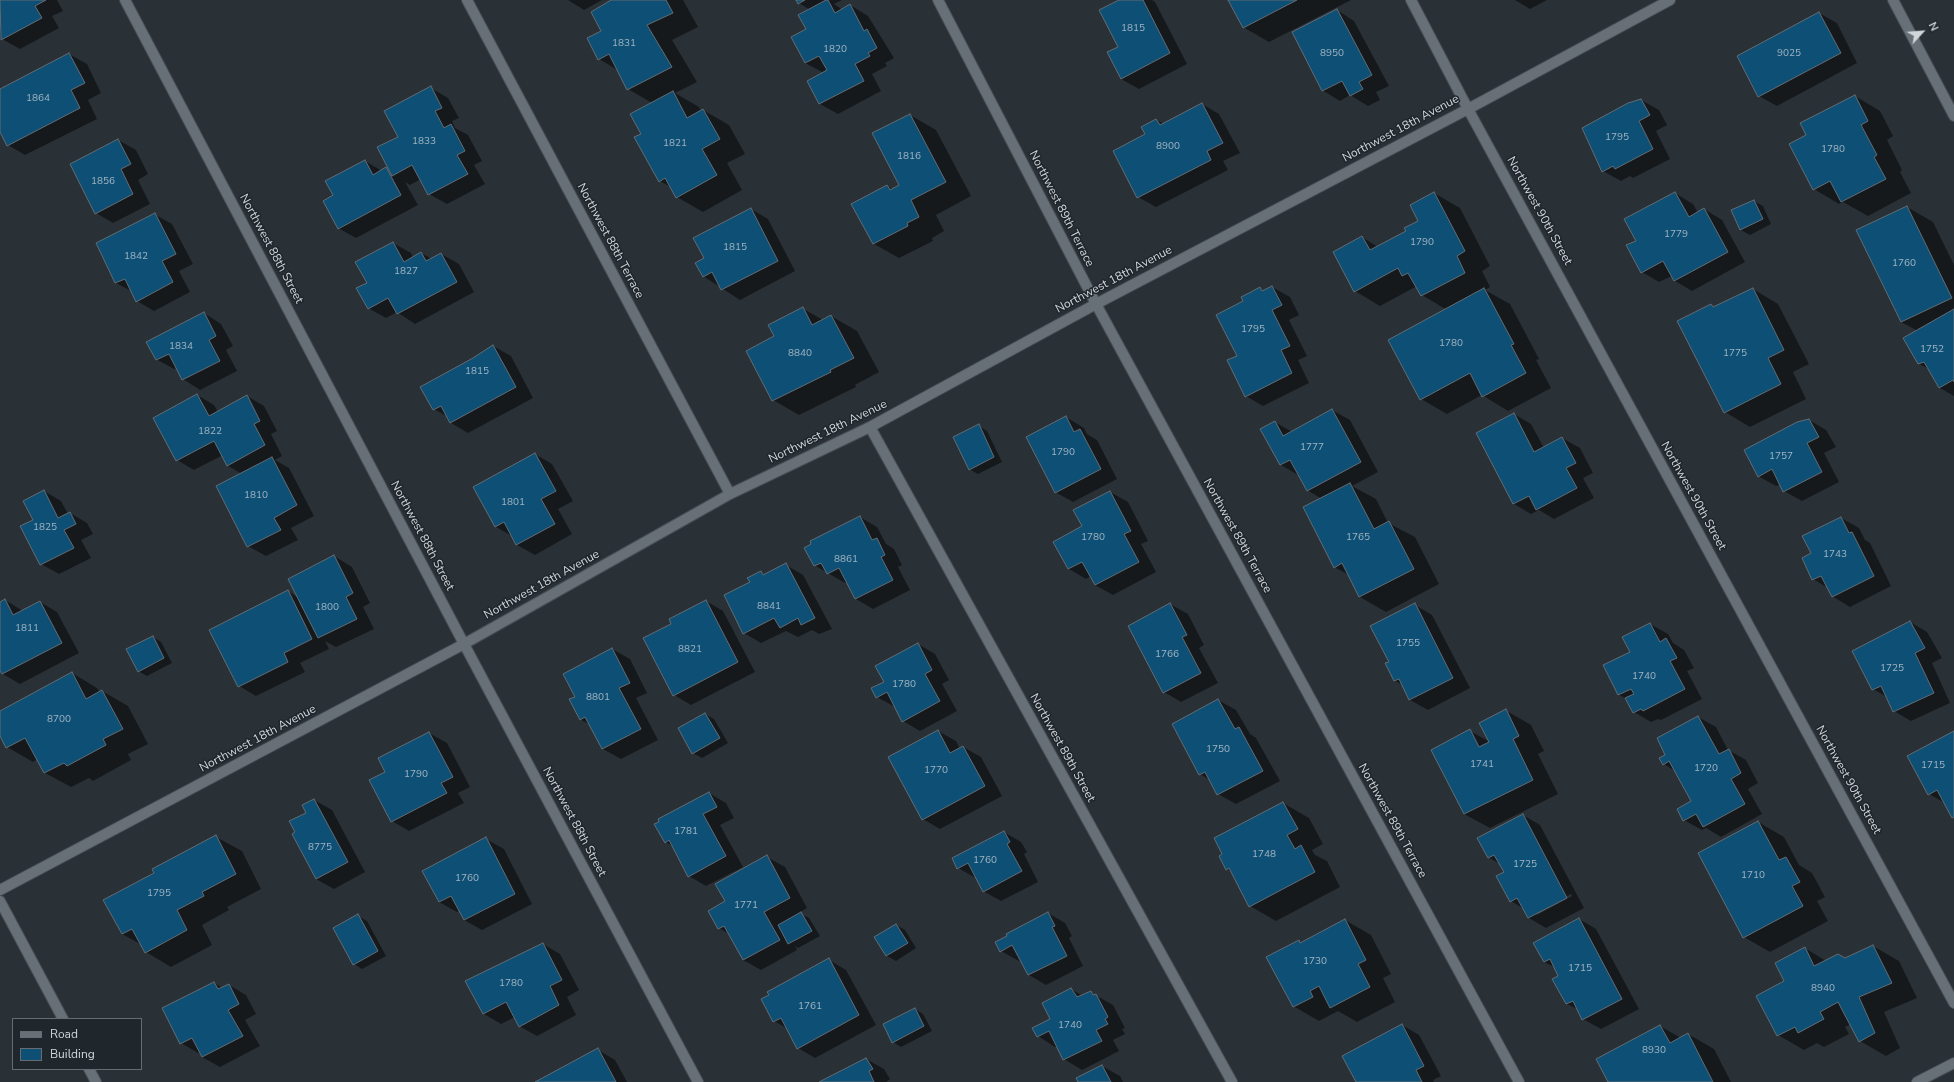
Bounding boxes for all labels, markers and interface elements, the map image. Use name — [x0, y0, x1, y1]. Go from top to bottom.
north arrow — [1902, 12, 1942, 52]
text: N — [1925, 20, 1942, 34]
house number: 1815 — [1121, 23, 1145, 35]
house number: 1831 — [612, 38, 636, 50]
house number: 1820 — [823, 44, 847, 56]
house number: 8950 — [1320, 48, 1344, 60]
house number: 9025 — [1777, 48, 1801, 60]
street label: Northwest 18th Avenue — [1340, 92, 1462, 166]
house number: 1864 — [26, 93, 50, 105]
house number: 1795 — [1605, 132, 1629, 144]
house number: 1833 — [412, 136, 436, 148]
house number: 1821 — [663, 138, 687, 150]
house number: 8900 — [1156, 141, 1180, 153]
house number: 1780 — [1821, 144, 1845, 156]
street label: Northwest 89th Terrace — [1025, 149, 1097, 269]
house number: 1816 — [897, 151, 921, 163]
street label: Northwest 90th Street — [1503, 154, 1575, 268]
house number: 1856 — [91, 176, 115, 188]
street label: Northwest 88th Terrace — [574, 181, 646, 301]
street label: Northwest 88th Street — [236, 192, 306, 306]
house number: 1779 — [1664, 229, 1688, 241]
house number: 1790 — [1410, 237, 1434, 249]
house number: 1815 — [723, 242, 747, 254]
street label: Northwest 18th Avenue — [1053, 243, 1175, 317]
house number: 1842 — [124, 251, 148, 263]
house number: 1760 — [1892, 258, 1916, 270]
house number: 1827 — [394, 266, 418, 278]
house number: 1795 — [1241, 324, 1265, 336]
house number: 1780 — [1439, 338, 1463, 350]
house number: 1834 — [169, 341, 193, 353]
house number: 1752 — [1920, 344, 1944, 356]
house number: 8840 — [788, 348, 812, 360]
house number: 1775 — [1723, 348, 1747, 360]
house number: 1815 — [465, 366, 489, 378]
street label: Northwest 18th Avenue — [766, 397, 890, 467]
house number: 1822 — [198, 426, 222, 438]
street label: Northwest 90th Street — [1657, 439, 1729, 553]
house number: 1777 — [1300, 442, 1324, 454]
house number: 1790 — [1051, 447, 1075, 459]
house number: 1757 — [1769, 451, 1793, 463]
street label: Northwest 89th Terrace — [1200, 476, 1274, 596]
street label: Northwest 88th Street — [387, 479, 457, 593]
house number: 1810 — [244, 490, 268, 502]
house number: 1801 — [501, 497, 525, 509]
house number: 1825 — [33, 522, 57, 534]
house number: 1780 — [1081, 532, 1105, 544]
house number: 1765 — [1346, 532, 1370, 544]
street label: Northwest 18th Avenue — [482, 547, 602, 623]
house number: 1743 — [1823, 549, 1847, 561]
house number: 8861 — [834, 554, 858, 566]
house number: 8841 — [757, 601, 781, 613]
house number: 1800 — [315, 602, 339, 614]
house number: 1811 — [15, 623, 39, 635]
house number: 1755 — [1396, 638, 1420, 650]
house number: 8821 — [678, 644, 702, 656]
house number: 1766 — [1155, 649, 1179, 661]
house number: 1725 — [1880, 663, 1904, 675]
house number: 1740 — [1632, 671, 1656, 683]
house number: 1780 — [892, 679, 916, 691]
street label: Northwest 89th Street — [1026, 691, 1098, 805]
house number: 8801 — [586, 692, 610, 704]
street label: Northwest 18th Avenue — [197, 702, 319, 776]
house number: 8700 — [47, 714, 71, 726]
street label: Northwest 90th Street — [1812, 723, 1884, 837]
house number: 1750 — [1206, 744, 1230, 756]
house number: 1741 — [1470, 759, 1494, 771]
house number: 1715 — [1921, 760, 1945, 772]
street label: Northwest 89th Terrace — [1355, 761, 1429, 881]
house number: 1720 — [1694, 763, 1718, 775]
street label: Northwest 88th Street — [539, 765, 609, 879]
house number: 1770 — [924, 765, 948, 777]
house number: 1790 — [404, 769, 428, 781]
house number: 1781 — [674, 826, 698, 838]
house number: 8775 — [308, 842, 332, 854]
house number: 1748 — [1252, 849, 1276, 861]
house number: 1760 — [973, 855, 997, 867]
house number: 1725 — [1513, 859, 1537, 871]
house number: 1710 — [1741, 870, 1765, 882]
house number: 1760 — [455, 873, 479, 885]
house number: 1795 — [147, 888, 171, 900]
house number: 1771 — [734, 900, 758, 912]
house number: 1730 — [1303, 956, 1327, 968]
house number: 1715 — [1568, 963, 1592, 975]
house number: 1780 — [499, 978, 523, 990]
house number: 8940 — [1811, 983, 1835, 995]
house number: 1761 — [798, 1001, 822, 1013]
legend — [12, 1018, 142, 1070]
house number: 1740 — [1058, 1020, 1082, 1032]
text: Road — [50, 1026, 78, 1042]
house number: 8930 — [1642, 1045, 1666, 1057]
text: Building — [50, 1046, 95, 1062]

